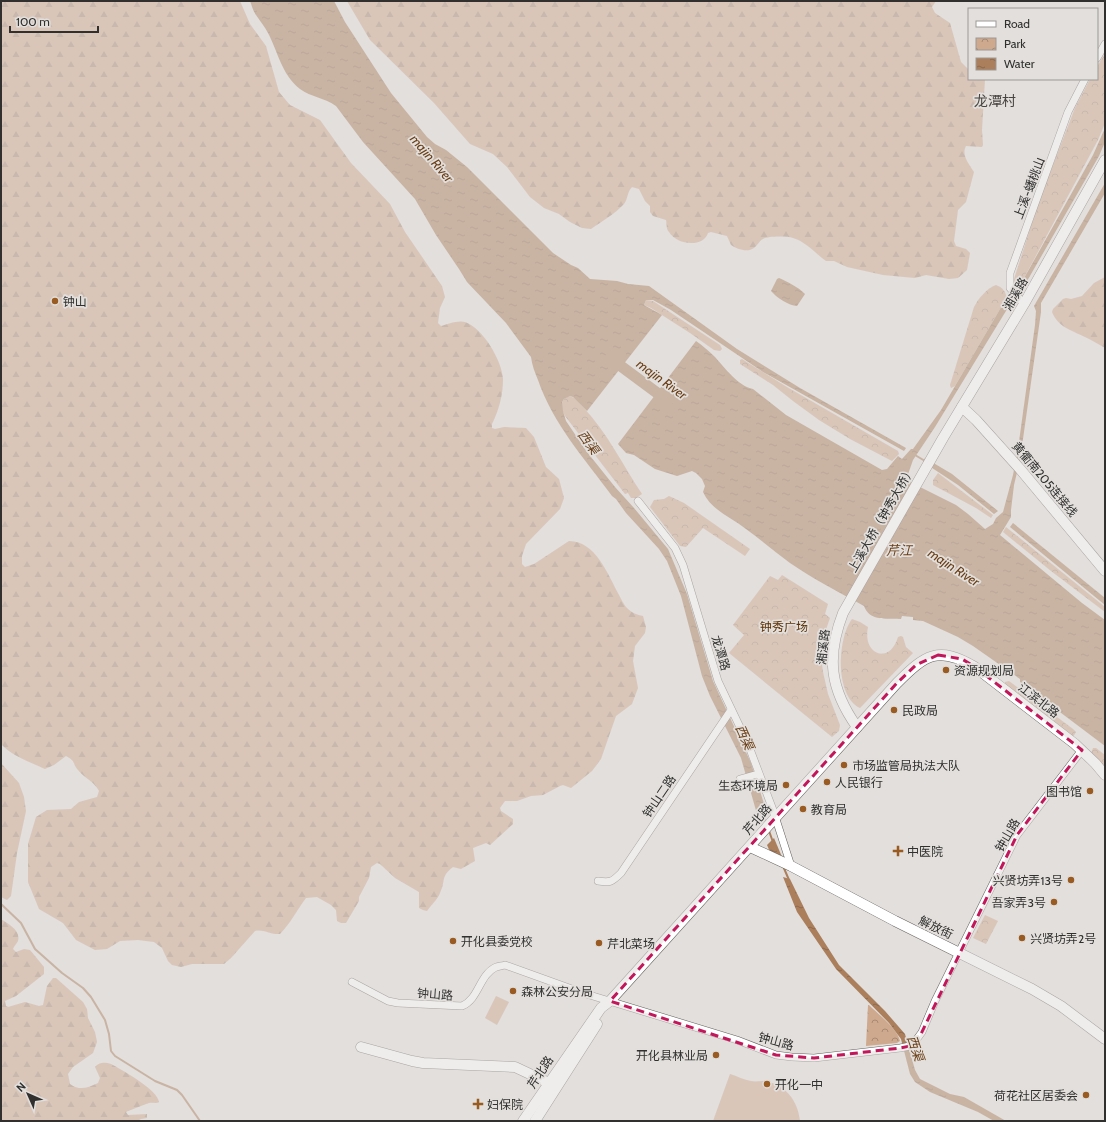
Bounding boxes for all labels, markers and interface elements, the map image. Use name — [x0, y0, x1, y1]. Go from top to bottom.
scale bar — [10, 8, 98, 34]
legend — [968, 8, 1098, 80]
text: 100 m — [16, 14, 50, 29]
text: Road — [1004, 16, 1030, 31]
text: Park — [1004, 36, 1026, 51]
text: Water — [1004, 56, 1035, 71]
district label: 龙潭村 — [974, 92, 1016, 110]
water label: majin River — [406, 131, 458, 187]
street label: 上溪-蟠桃山 — [1010, 155, 1048, 221]
street label: 湘溪路 — [1000, 275, 1030, 313]
place label: 钟山 — [63, 294, 87, 309]
marker: 钟山 — [50, 296, 60, 306]
water label: majin River — [633, 355, 691, 404]
water label: 西渠 — [575, 427, 604, 459]
street label: 黄衢南205连接线 — [1009, 438, 1081, 520]
street label: 上溪大桥（钟秀大桥） — [845, 463, 917, 575]
water label: 芹江 — [886, 542, 914, 558]
water label: majin River — [925, 545, 984, 591]
park label: 钟秀广场 — [760, 619, 808, 634]
street label: 湘溪路 — [814, 628, 832, 666]
street label: 龙潭路 — [709, 634, 733, 672]
place label: 资源规划局 — [954, 663, 1014, 678]
marker: 资源规划局 — [941, 665, 951, 675]
street label: 江滨北路 — [1015, 679, 1063, 721]
place label: 民政局 — [902, 703, 938, 718]
marker: 民政局 — [889, 705, 899, 715]
water label: 西渠 — [732, 722, 758, 754]
place label: 市场监管局执法大队 — [852, 758, 960, 773]
marker: 市场监管局执法大队 — [839, 760, 849, 770]
street label: 钟山二路 — [639, 772, 679, 820]
place label: 人民银行 — [835, 775, 883, 790]
marker: 人民银行 — [822, 777, 832, 787]
place label: 生态环境局 — [718, 778, 778, 793]
marker: 生态环境局 — [781, 780, 791, 790]
place label: 图书馆 — [1046, 784, 1082, 799]
marker: 图书馆 — [1085, 786, 1095, 796]
street label: 芹北路 — [740, 800, 774, 838]
place label: 教育局 — [811, 802, 847, 817]
marker: 教育局 — [798, 804, 808, 814]
street label: 钟山路 — [992, 816, 1022, 854]
place label: 中医院 — [907, 844, 943, 859]
marker: 中医院 — [892, 845, 904, 857]
place label: 兴贤坊弄13号 — [993, 873, 1063, 888]
marker: 兴贤坊弄13号 — [1066, 875, 1076, 885]
place label: 吾家弄3号 — [992, 895, 1046, 910]
marker: 吾家弄3号 — [1049, 897, 1059, 907]
street label: 解放街 — [917, 912, 955, 942]
place label: 兴贤坊弄2号 — [1030, 931, 1096, 946]
marker: 兴贤坊弄2号 — [1017, 933, 1027, 943]
place label: 开化县委党校 — [461, 934, 533, 949]
marker: 开化县委党校 — [448, 936, 458, 946]
place label: 芹北菜场 — [607, 936, 655, 951]
marker: 芹北菜场 — [594, 938, 604, 948]
place label: 森林公安分局 — [521, 984, 593, 999]
street label: 钟山路 — [417, 985, 453, 1003]
marker: 森林公安分局 — [508, 986, 518, 996]
street label: 钟山路 — [757, 1029, 795, 1053]
water label: 西渠 — [904, 1033, 928, 1065]
place label: 开化县林业局 — [636, 1048, 708, 1063]
marker: 开化县林业局 — [711, 1050, 721, 1060]
street label: 芹北路 — [524, 1053, 556, 1091]
north arrow — [8, 1074, 48, 1114]
place label: 开化一中 — [775, 1077, 823, 1092]
text: N — [13, 1079, 29, 1095]
marker: 开化一中 — [762, 1079, 772, 1089]
place label: 荷花社区居委会 — [994, 1088, 1078, 1103]
marker: 荷花社区居委会 — [1081, 1090, 1091, 1100]
place label: 妇保院 — [487, 1097, 523, 1112]
marker: 妇保院 — [472, 1098, 484, 1110]

